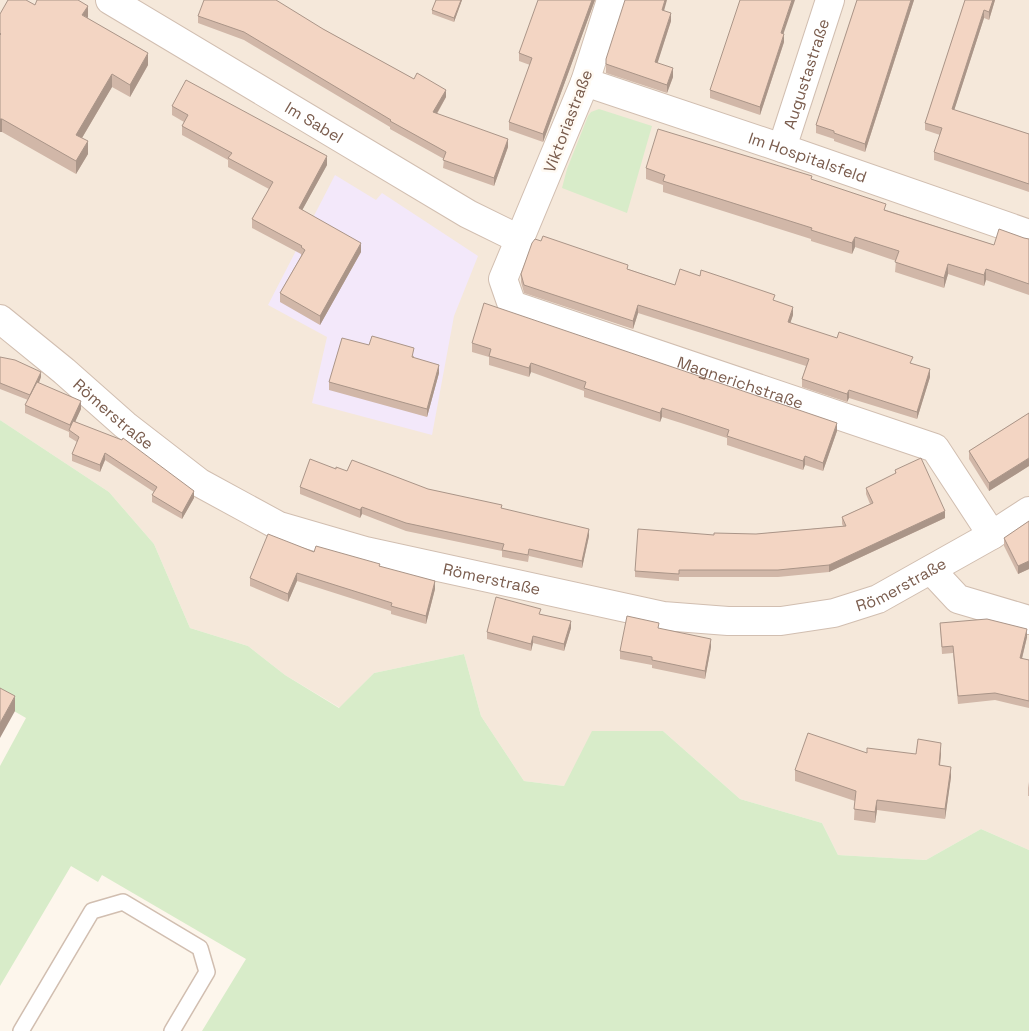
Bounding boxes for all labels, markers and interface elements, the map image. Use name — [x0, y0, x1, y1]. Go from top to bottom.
street label: Augustastraße — [778, 16, 834, 132]
street label: Viktoriastraße — [539, 67, 597, 175]
street label: Im Sabel — [281, 97, 347, 148]
street label: Im Hospitalsfeld — [746, 127, 870, 187]
street label: Magnerichstraße — [675, 351, 806, 413]
street label: Römerstraße — [69, 374, 158, 454]
street label: Römerstraße — [853, 552, 950, 616]
street label: Römerstraße — [441, 558, 543, 599]

